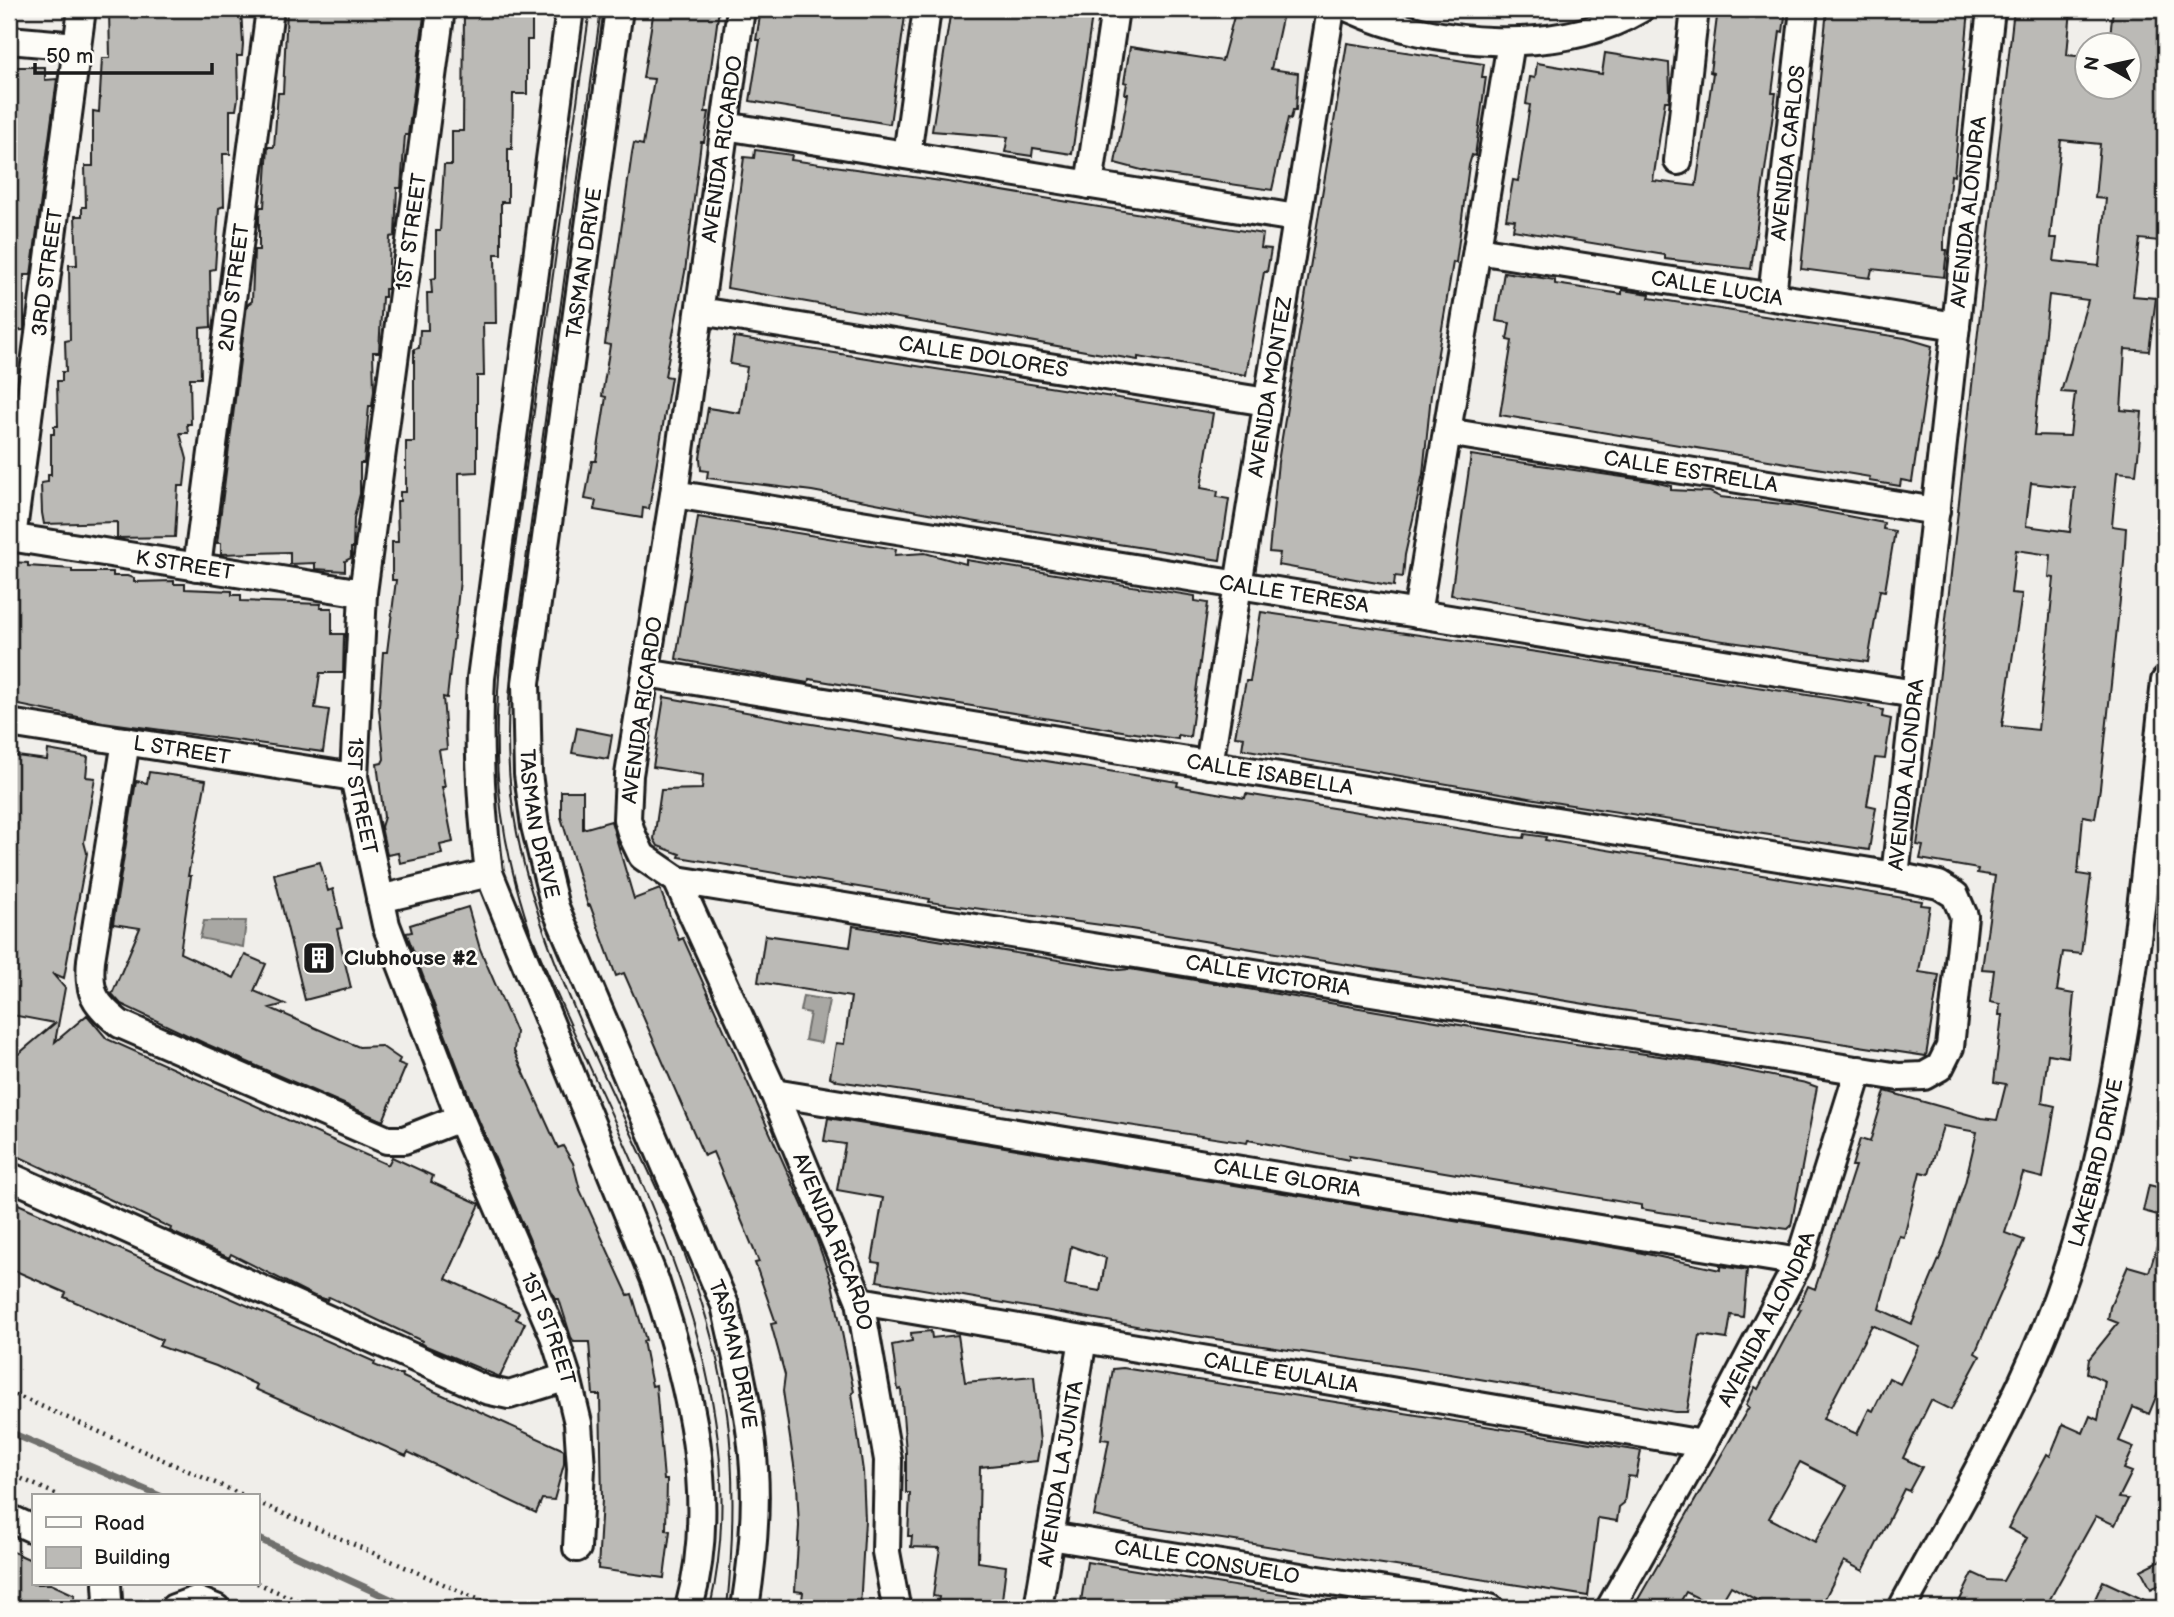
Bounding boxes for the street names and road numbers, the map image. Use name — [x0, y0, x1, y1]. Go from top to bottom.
street label: AVENIDA RICARDO — [697, 54, 748, 244]
street label: AVENIDA CARLOS — [1766, 64, 1811, 242]
street label: AVENIDA ALONDRA — [1946, 115, 1992, 309]
street label: 1ST STREET — [391, 171, 432, 292]
street label: TASMAN DRIVE — [562, 186, 607, 340]
street label: 3RD STREET — [27, 207, 69, 338]
street label: 2ND STREET — [213, 222, 255, 353]
street label: CALLE LUCIA — [1649, 266, 1785, 311]
street label: AVENIDA MONTEZ — [1244, 295, 1297, 479]
street label: CALLE DOLORES — [897, 331, 1070, 383]
street label: CALLE ESTRELLA — [1602, 446, 1780, 498]
street label: K STREET — [134, 545, 236, 585]
street label: CALLE TERESA — [1217, 570, 1371, 619]
street label: AVENIDA RICARDO — [617, 615, 668, 805]
street label: AVENIDA ALONDRA — [1884, 677, 1930, 872]
street label: L STREET — [132, 731, 232, 771]
street label: 1ST STREET — [341, 737, 382, 857]
street label: TASMAN DRIVE — [514, 748, 564, 901]
street label: CALLE ISABELLA — [1184, 749, 1355, 801]
street label: CALLE VICTORIA — [1184, 950, 1352, 1001]
street label: LAKEBIRD DRIVE — [2063, 1076, 2128, 1250]
street label: AVENIDA RICARDO — [787, 1149, 877, 1332]
street label: CALLE GLORIA — [1211, 1154, 1363, 1203]
street label: AVENIDA ALONDRA — [1713, 1229, 1821, 1411]
street label: 1ST STREET — [515, 1269, 580, 1388]
street label: TASMAN DRIVE — [703, 1276, 762, 1430]
street label: CALLE EULALIA — [1201, 1347, 1361, 1398]
street label: AVENIDA LA JUNTA — [1033, 1379, 1089, 1569]
street label: CALLE CONSUELO — [1112, 1535, 1301, 1590]

